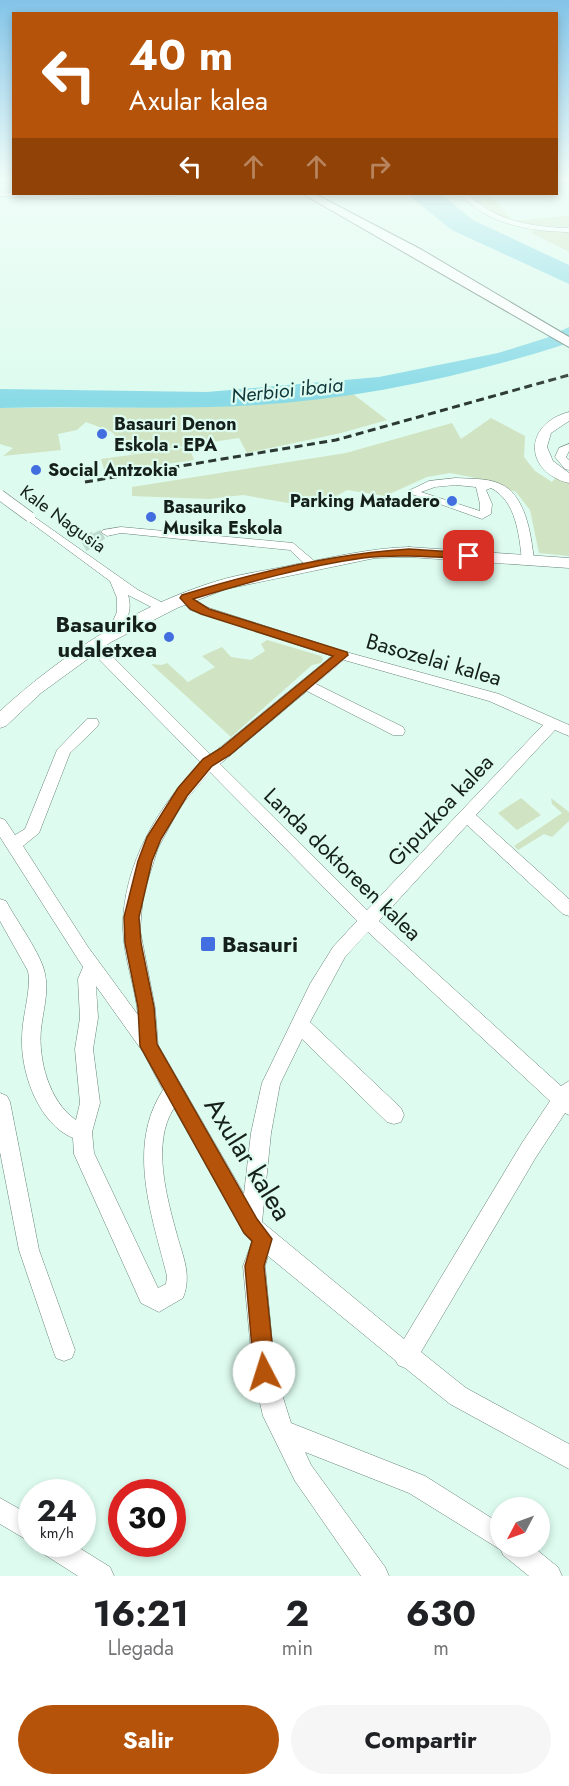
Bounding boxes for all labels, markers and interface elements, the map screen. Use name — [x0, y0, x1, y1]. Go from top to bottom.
text: 40 m — [129, 25, 233, 86]
icon: left — [30, 36, 108, 114]
text: Axular kalea — [129, 81, 268, 120]
icon: left — [174, 150, 207, 183]
icon: ahead — [237, 150, 270, 183]
icon: ahead — [300, 150, 333, 183]
icon: right — [363, 150, 396, 183]
water label: Nerbioi ibaia — [229, 370, 345, 411]
place label: Basauri Denon Eskola - EPA — [114, 411, 237, 458]
marker: Basauri Denon Eskola - EPA — [95, 427, 109, 441]
place label: Social Antzokia — [48, 457, 178, 483]
marker: Social Antzokia — [29, 463, 43, 477]
street label: Kale Nagusia — [15, 479, 111, 559]
place label: Parking Matadero — [290, 488, 440, 514]
place label: Basauriko Musika Eskola — [163, 494, 282, 541]
marker: Parking Matadero — [445, 494, 459, 508]
marker: Basauriko Musika Eskola — [144, 510, 158, 524]
pin — [443, 530, 494, 581]
icon: arrive — [452, 539, 485, 572]
place label: Basauriko udaletxea — [56, 608, 157, 665]
street label: Basozelai kalea — [362, 624, 506, 694]
marker: Basauriko udaletxea — [162, 630, 176, 644]
street label: Gipuzkoa kalea — [380, 747, 500, 873]
street label: Landa doktoreen kalea — [257, 780, 429, 948]
place label: Basauri — [222, 928, 298, 960]
marker: Basauri — [199, 935, 217, 953]
street label: Axular kalea — [195, 1089, 302, 1228]
position arrow — [232, 1340, 296, 1404]
speed limit sign: 30 — [108, 1479, 186, 1557]
text: 24 — [37, 1489, 77, 1532]
north arrow — [490, 1497, 550, 1557]
map controls — [490, 1497, 550, 1557]
text: km/h — [40, 1522, 74, 1544]
text: 16:21 — [93, 1587, 189, 1639]
text: 2 — [286, 1587, 309, 1639]
text: 630 — [406, 1587, 476, 1639]
text: Llegada — [108, 1634, 174, 1663]
text: min — [282, 1634, 313, 1663]
text: m — [433, 1634, 449, 1663]
button: Salir — [18, 1705, 279, 1774]
button: Compartir — [291, 1705, 551, 1774]

